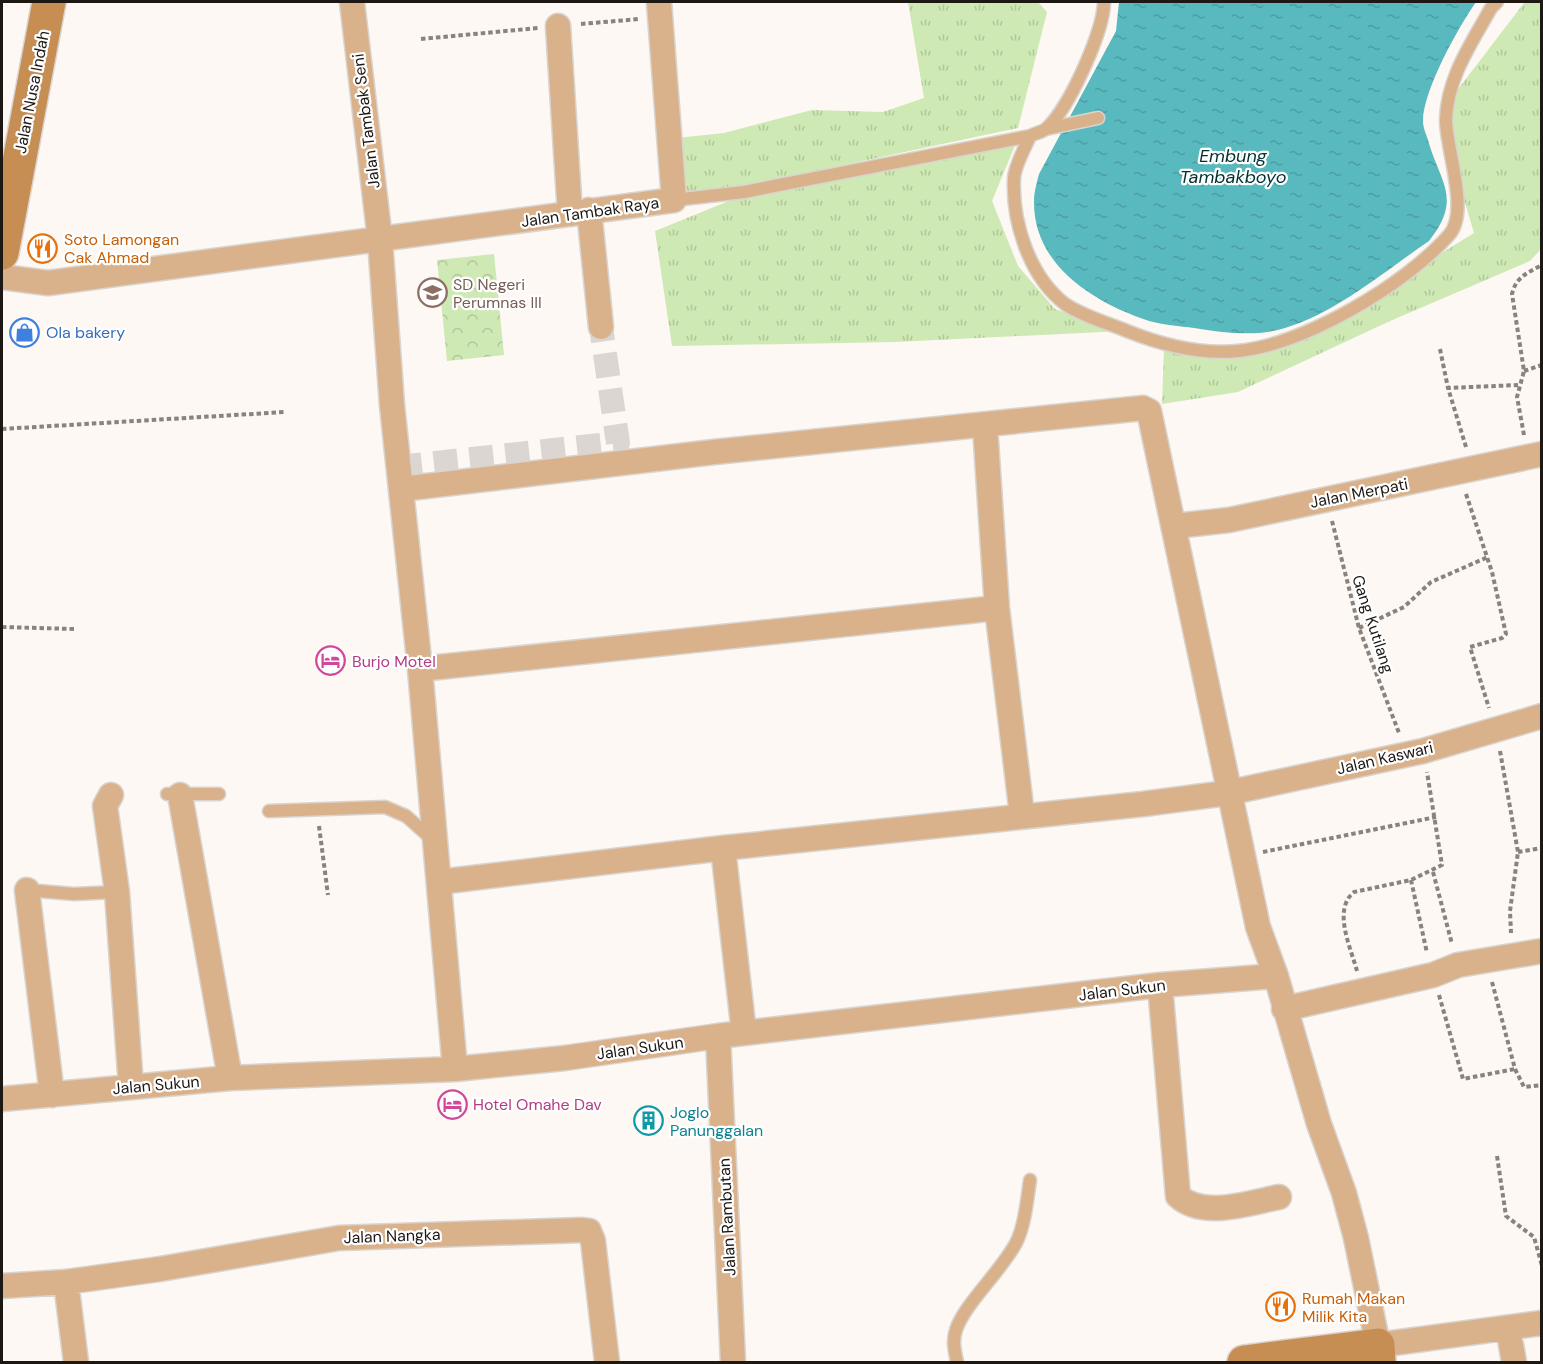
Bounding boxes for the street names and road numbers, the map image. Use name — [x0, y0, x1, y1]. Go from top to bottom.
street label: Jalan Nusa Indah — [10, 29, 54, 155]
street label: Jalan Tambak Seni — [347, 52, 385, 190]
street label: Jalan Tambak Raya — [520, 192, 660, 232]
street label: Jalan Merpati — [1308, 473, 1410, 513]
street label: Gang Kutilang — [1347, 572, 1399, 676]
street label: Jalan Kaswari — [1335, 737, 1435, 779]
street label: Jalan Sukun — [1077, 974, 1167, 1006]
street label: Jalan Sukun — [595, 1032, 685, 1064]
street label: Jalan Sukun — [112, 1071, 200, 1099]
street label: Jalan Rambutan — [713, 1158, 741, 1276]
street label: Jalan Nangka — [343, 1224, 441, 1248]

